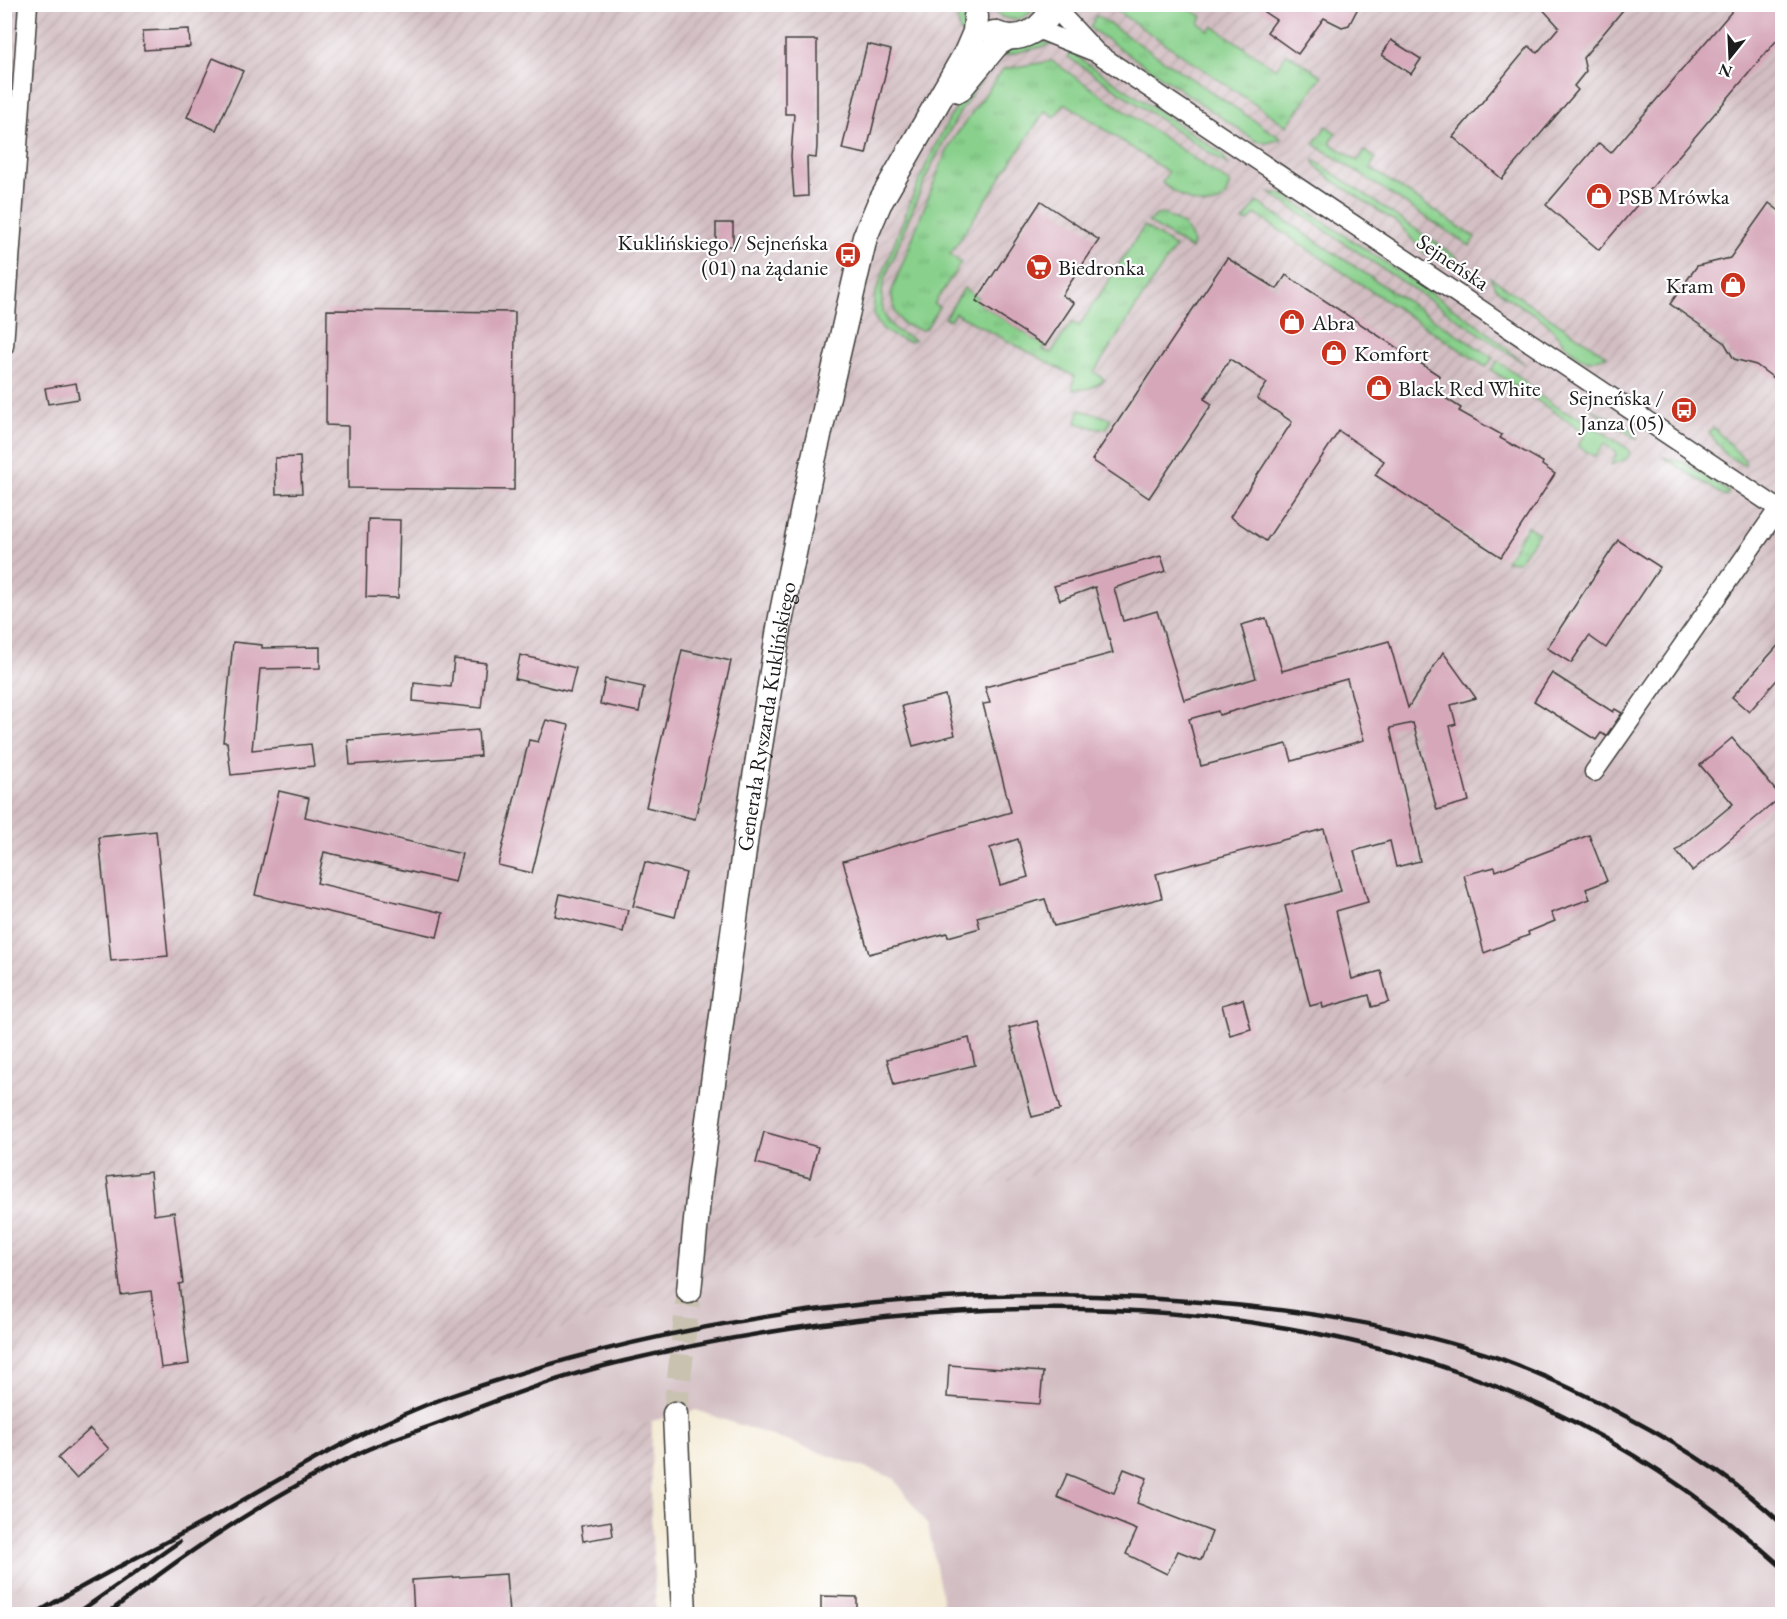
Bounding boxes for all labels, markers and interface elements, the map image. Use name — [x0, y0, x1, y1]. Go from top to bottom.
north arrow — [1700, 27, 1760, 87]
text: N — [1716, 59, 1735, 83]
shop icon: PSB Mrówka — [1584, 181, 1614, 211]
place label: PSB Mrówka — [1618, 182, 1730, 211]
street label: Sejneńska — [1411, 227, 1495, 297]
place label: Kuklińskiego / Sejneńska (01) na żądanie — [618, 228, 828, 282]
bus stop icon: Kuklińskiego / Sejneńska (01) na żądanie — [833, 240, 863, 270]
supermarket icon: Biedronka — [1024, 252, 1054, 282]
place label: Biedronka — [1058, 253, 1145, 282]
shop icon: Kram — [1718, 270, 1748, 300]
place label: Kram — [1666, 271, 1714, 300]
shop icon: Abra — [1277, 307, 1307, 337]
place label: Abra — [1311, 308, 1355, 337]
shop icon: Komfort — [1319, 338, 1349, 368]
place label: Komfort — [1354, 339, 1429, 368]
shop icon: Black Red White — [1364, 373, 1394, 403]
place label: Black Red White — [1398, 374, 1541, 403]
place label: Sejneńska / Janza (05) — [1569, 383, 1664, 437]
bus stop icon: Sejneńska / Janza (05) — [1669, 395, 1699, 425]
street label: Generała Ryszarda Kuklińskiego — [730, 579, 802, 853]

